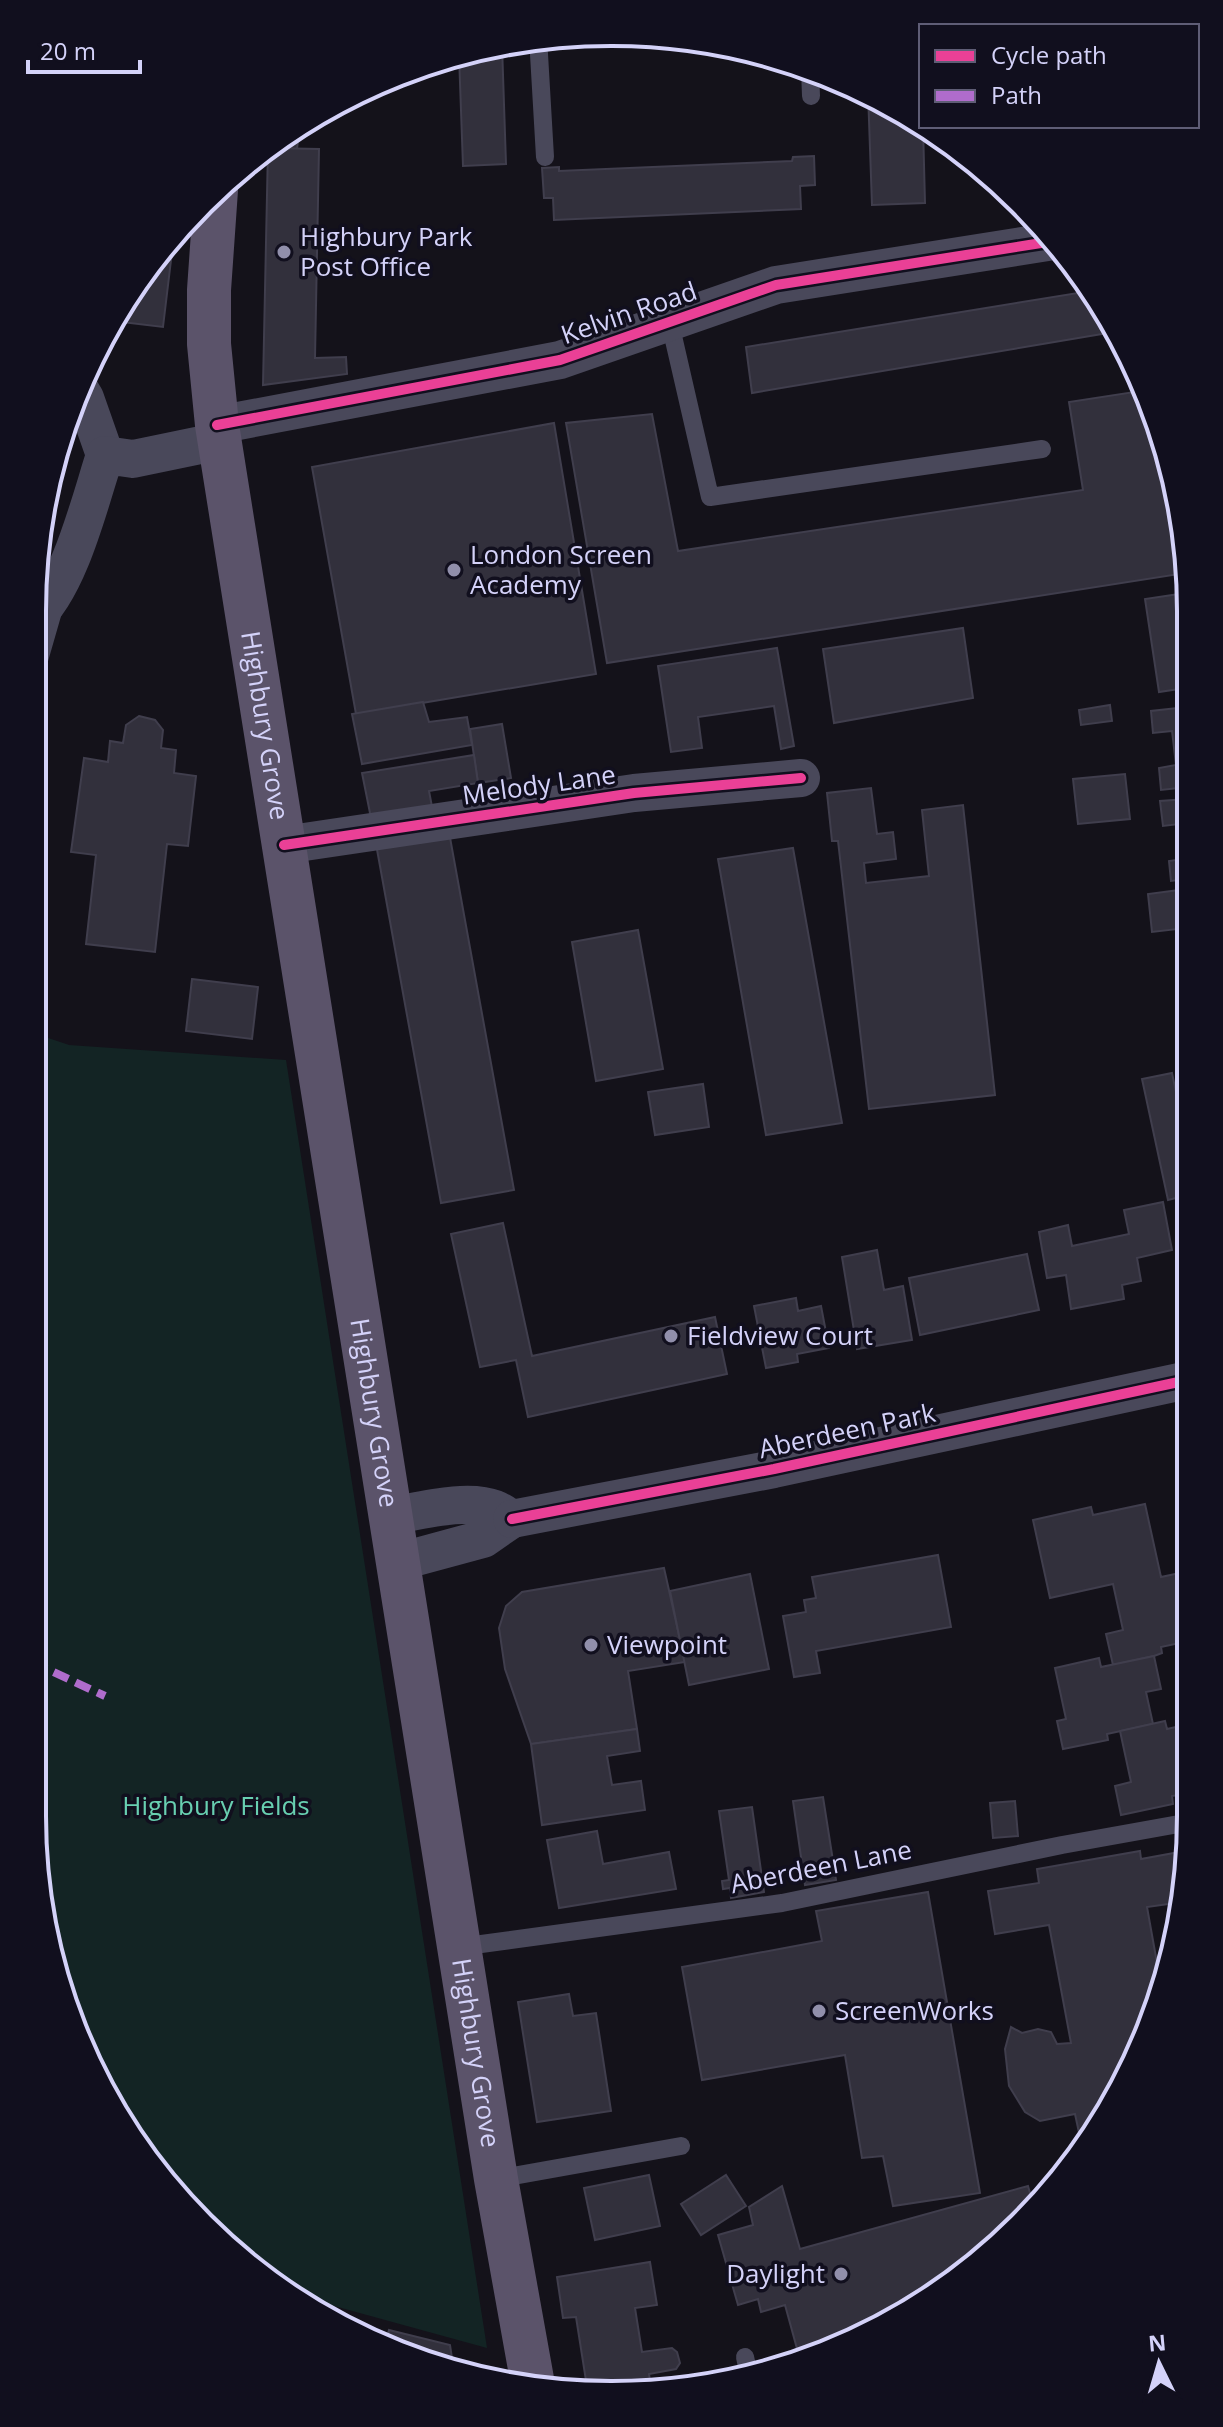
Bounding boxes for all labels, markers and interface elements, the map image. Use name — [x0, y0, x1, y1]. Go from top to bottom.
scale bar — [28, 24, 140, 74]
legend — [919, 24, 1199, 128]
text: 20 m — [40, 34, 96, 67]
text: Cycle path — [991, 38, 1107, 71]
text: Path — [991, 78, 1042, 111]
place label: Highbury Park Post Office — [300, 218, 473, 284]
marker: Highbury Park Post Office — [275, 243, 293, 261]
street label: Kelvin Road — [556, 272, 701, 352]
place label: London Screen Academy — [470, 536, 652, 602]
marker: London Screen Academy — [445, 561, 463, 579]
street label: Highbury Grove — [233, 628, 299, 823]
street label: Melody Lane — [460, 755, 618, 813]
street label: Highbury Grove — [342, 1316, 408, 1510]
place label: Fieldview Court — [687, 1317, 873, 1353]
marker: Fieldview Court — [662, 1327, 680, 1345]
street label: Aberdeen Park — [755, 1394, 939, 1466]
place label: Viewpoint — [607, 1626, 727, 1662]
marker: Viewpoint — [582, 1636, 600, 1654]
park label: Highbury Fields — [122, 1787, 310, 1823]
street label: Aberdeen Lane — [727, 1831, 915, 1901]
street label: Highbury Grove — [444, 1956, 510, 2150]
place label: ScreenWorks — [835, 1992, 994, 2028]
marker: ScreenWorks — [810, 2002, 828, 2020]
place label: Daylight — [726, 2255, 825, 2291]
marker: Daylight — [832, 2265, 850, 2283]
north arrow — [1119, 2323, 1199, 2403]
text: N — [1147, 2326, 1167, 2358]

